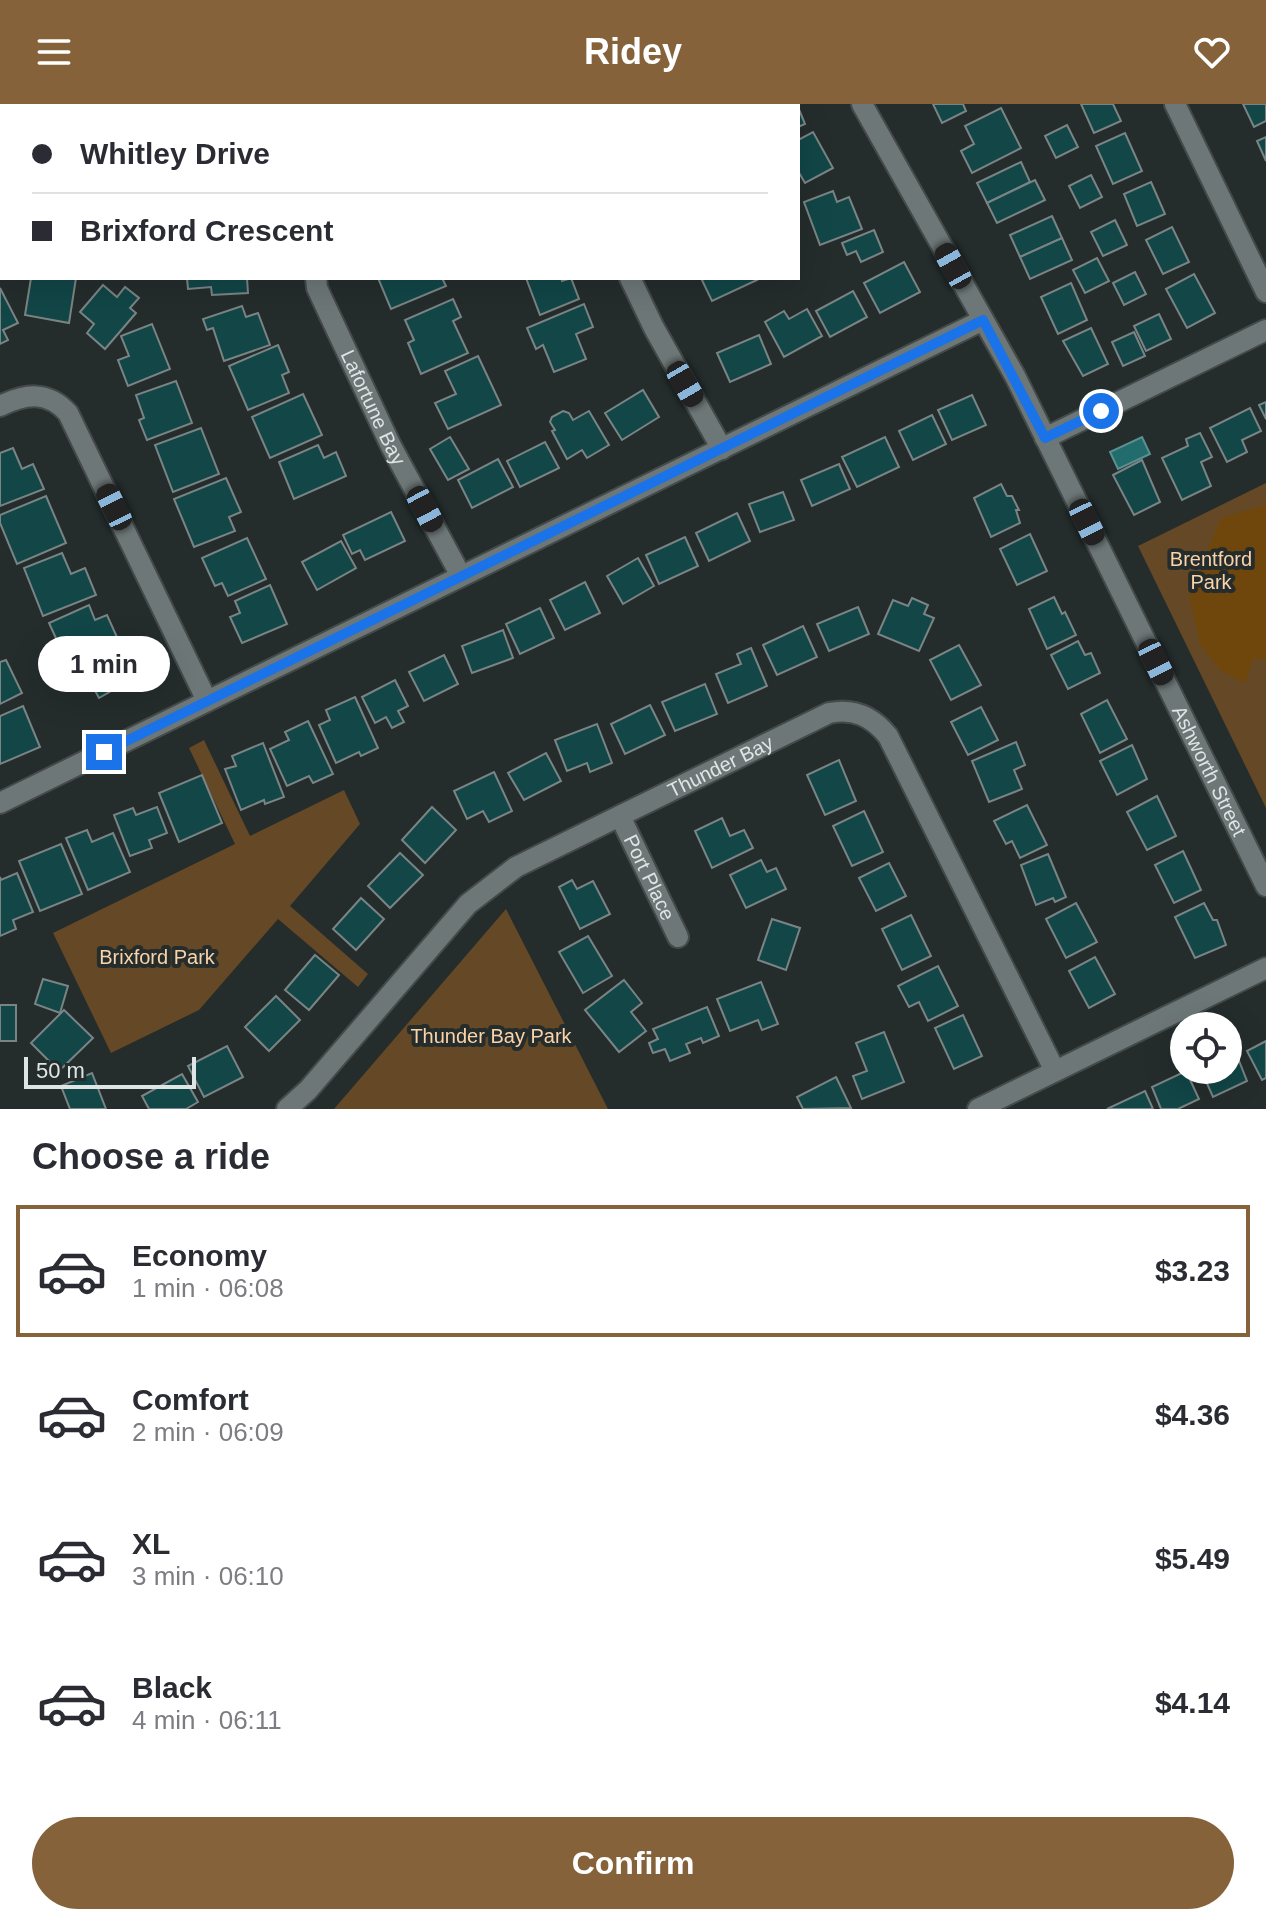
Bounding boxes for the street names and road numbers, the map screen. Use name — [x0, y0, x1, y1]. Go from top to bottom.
street label: Lafortune Bay — [337, 346, 410, 469]
street label: Ashworth Street — [1168, 702, 1251, 840]
street label: Thunder Bay — [664, 731, 777, 802]
street label: Port Place — [620, 831, 679, 924]

